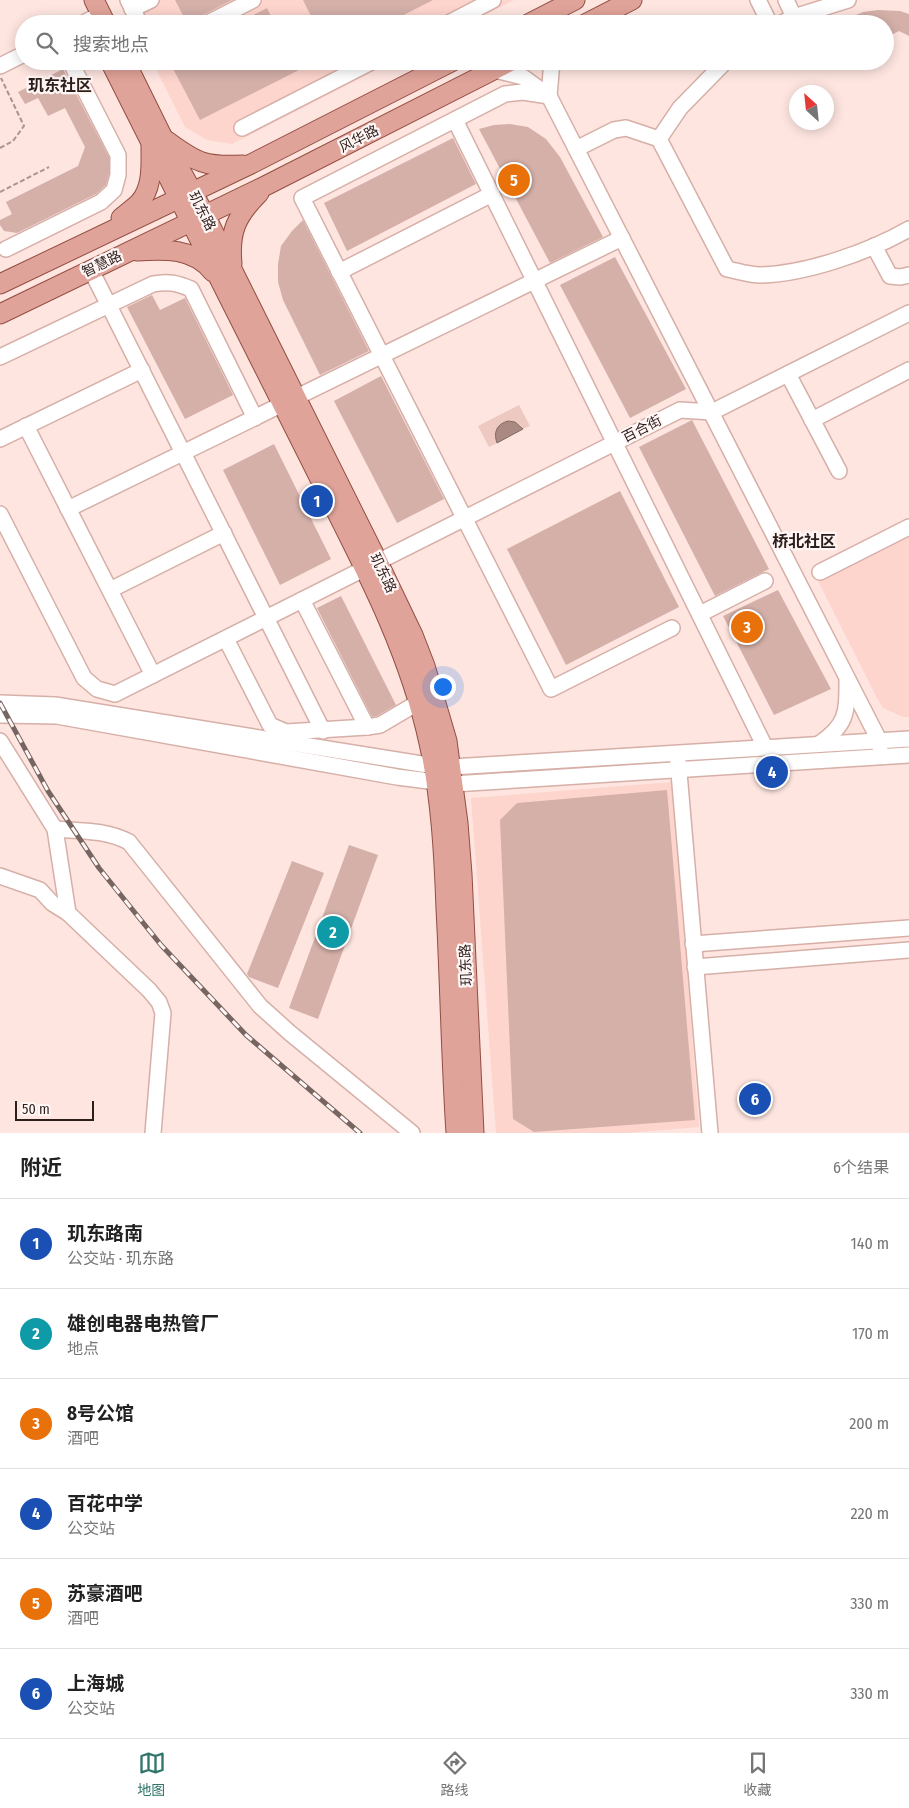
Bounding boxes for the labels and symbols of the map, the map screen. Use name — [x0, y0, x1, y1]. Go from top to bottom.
district label: 玑东社区 — [28, 76, 92, 95]
north arrow — [789, 85, 834, 130]
street label: 风华路 — [336, 122, 382, 156]
pin: 5 — [498, 161, 530, 199]
street label: 玑东路 — [185, 188, 219, 234]
street label: 智慧路 — [79, 247, 125, 281]
street label: 百合街 — [619, 412, 665, 446]
pin: 1 — [301, 482, 333, 520]
district label: 桥北社区 — [772, 532, 836, 551]
street label: 玑东路 — [366, 550, 400, 596]
pin: 3 — [731, 608, 763, 646]
your location — [430, 674, 456, 700]
pin: 4 — [756, 753, 788, 791]
pin: 2 — [317, 913, 349, 951]
street label: 玑东路 — [456, 944, 476, 986]
pin: 6 — [739, 1080, 771, 1118]
scale bar — [15, 1098, 94, 1121]

